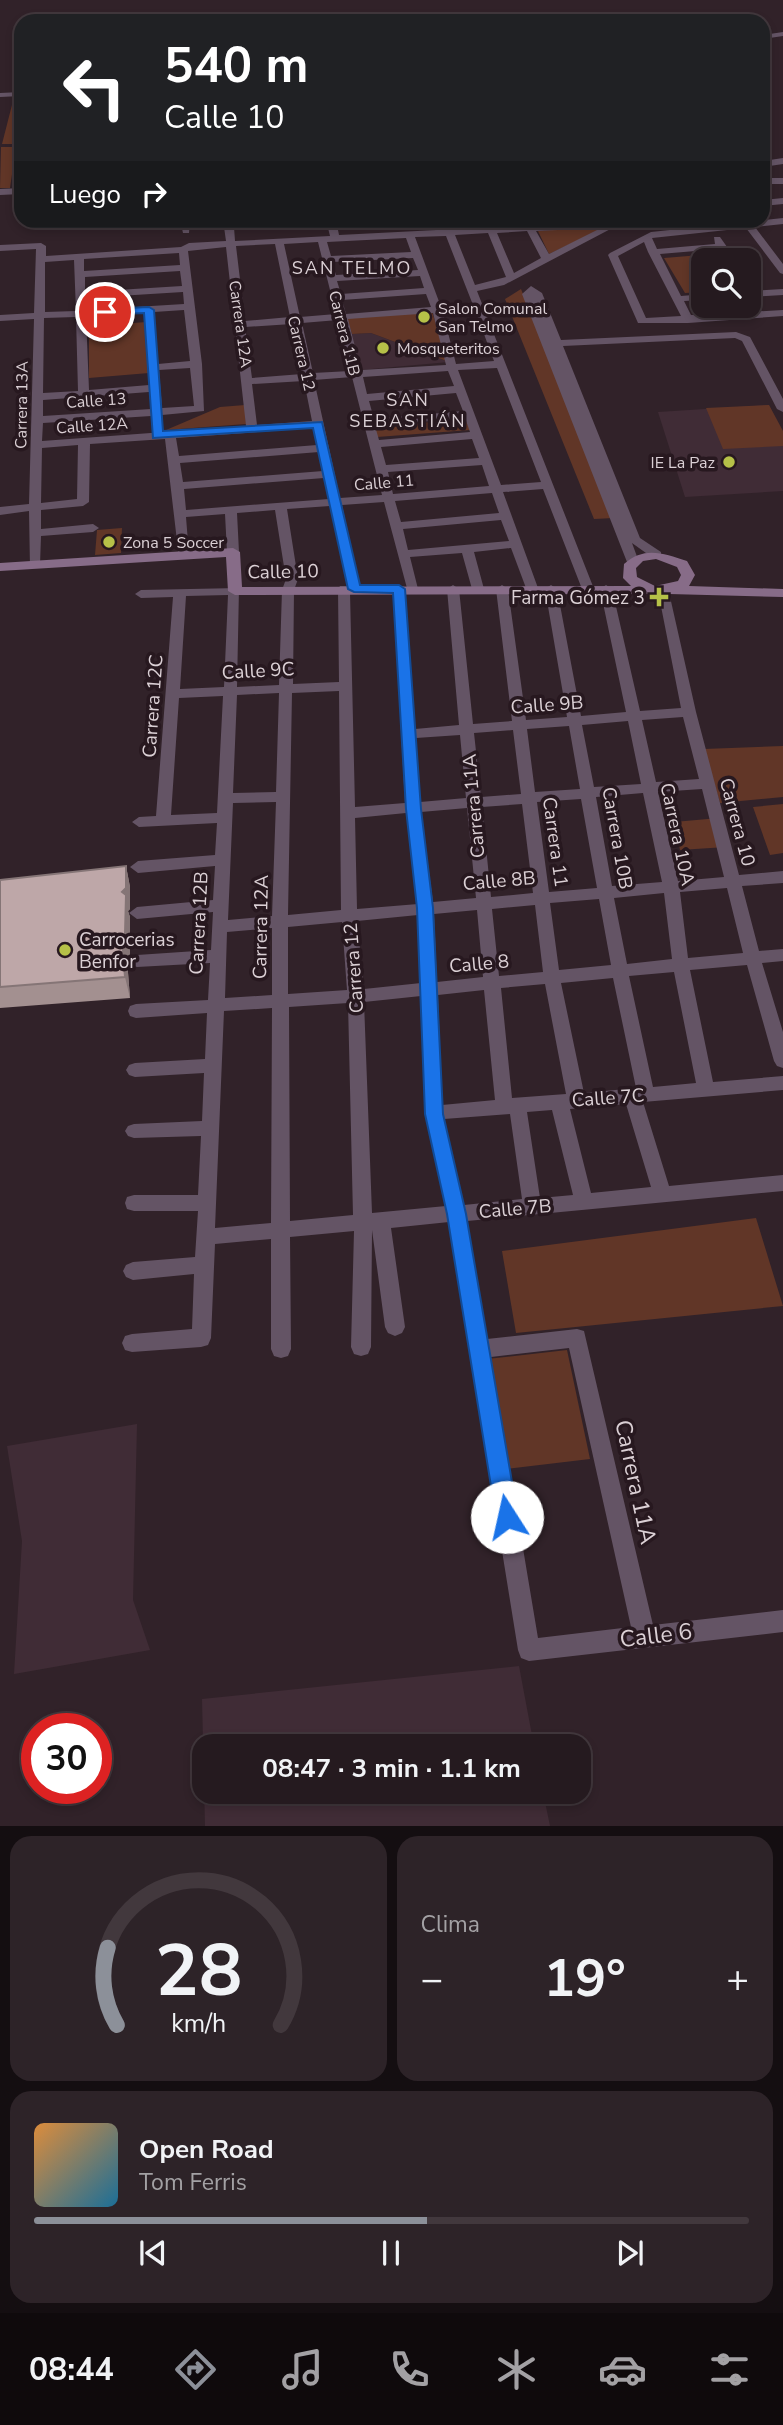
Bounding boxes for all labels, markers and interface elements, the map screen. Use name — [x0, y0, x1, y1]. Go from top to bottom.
text: 540 m — [164, 32, 308, 99]
icon: left — [49, 42, 140, 133]
text: Calle 10 — [164, 96, 284, 139]
icon: right — [135, 175, 173, 213]
text: Luego — [49, 177, 121, 212]
map controls — [691, 248, 761, 318]
button: search — [691, 248, 761, 318]
district label: SAN TELMO — [292, 256, 412, 280]
street label: Carrera 12A — [223, 279, 257, 370]
pin — [75, 282, 135, 342]
street label: Carrera 11B — [323, 288, 365, 378]
icon: arrive — [86, 293, 124, 331]
place label: Salon Comunal San Telmo — [438, 298, 547, 338]
marker: Salon Comunal San Telmo — [416, 309, 432, 325]
street label: Carrera 12 — [282, 314, 320, 393]
place label: Mosqueteritos — [397, 338, 500, 360]
marker: Mosqueteritos — [375, 340, 391, 356]
street label: Carrera 13A — [10, 361, 34, 449]
street label: Calle 13 — [65, 388, 127, 414]
district label: SAN SEBASTIÁN — [349, 388, 467, 433]
street label: Calle 12A — [55, 412, 129, 439]
place label: IE La Paz — [651, 452, 715, 474]
marker: IE La Paz — [721, 454, 737, 470]
street label: Calle 11 — [353, 469, 415, 497]
place label: Zona 5 Soccer — [123, 532, 224, 554]
marker: Zona 5 Soccer — [101, 534, 117, 550]
street label: Calle 10 — [247, 558, 319, 586]
place label: Farma Gómez 3 — [511, 585, 645, 611]
marker: Farma Gómez 3 — [651, 589, 667, 605]
street label: Carrera 12C — [136, 654, 170, 759]
street label: Calle 9C — [221, 656, 295, 686]
street label: Calle 9B — [510, 689, 584, 721]
street label: Carrera 11A — [456, 753, 491, 859]
street label: Carrera 10 — [713, 775, 761, 869]
street label: Carrera 10A — [653, 780, 701, 888]
street label: Carrera 10B — [595, 785, 639, 891]
street label: Carrera 11 — [536, 795, 574, 889]
street label: Calle 8B — [462, 865, 537, 897]
street label: Carrera 12B — [183, 871, 215, 975]
street label: Carrera 12A — [247, 874, 275, 979]
street label: Carrera 12 — [338, 922, 370, 1014]
place label: Carrocerias Benfor — [79, 927, 175, 975]
marker: Carrocerias Benfor — [57, 942, 73, 958]
street label: Calle 8 — [448, 948, 510, 980]
street label: Calle 7C — [571, 1082, 645, 1114]
street label: Calle 7B — [478, 1193, 553, 1225]
street label: Carrera 11A — [607, 1417, 664, 1547]
position arrow — [470, 1480, 544, 1554]
street label: Calle 6 — [618, 1616, 694, 1655]
speed limit sign: 30 — [21, 1713, 112, 1804]
text: 08:47 · 3 min · 1.1 km — [262, 1751, 521, 1786]
text: Clima — [421, 1909, 480, 1940]
text: 28 — [155, 1921, 242, 2021]
text: 19° — [544, 1943, 626, 2014]
text: − — [421, 1954, 443, 2005]
text: + — [726, 1954, 749, 2005]
text: km/h — [171, 2006, 226, 2040]
text: Open Road — [139, 2132, 274, 2167]
text: Tom Ferris — [139, 2167, 247, 2198]
icon: previous — [134, 2234, 172, 2272]
icon: pause — [372, 2234, 410, 2272]
icon: next — [611, 2234, 649, 2272]
icon: directions — [171, 2345, 220, 2394]
icon: music — [278, 2345, 327, 2394]
icon: phone — [385, 2345, 434, 2394]
icon: climate — [492, 2345, 541, 2394]
icon: car — [598, 2345, 647, 2394]
icon: filters — [705, 2345, 754, 2394]
text: 08:44 — [29, 2348, 114, 2391]

